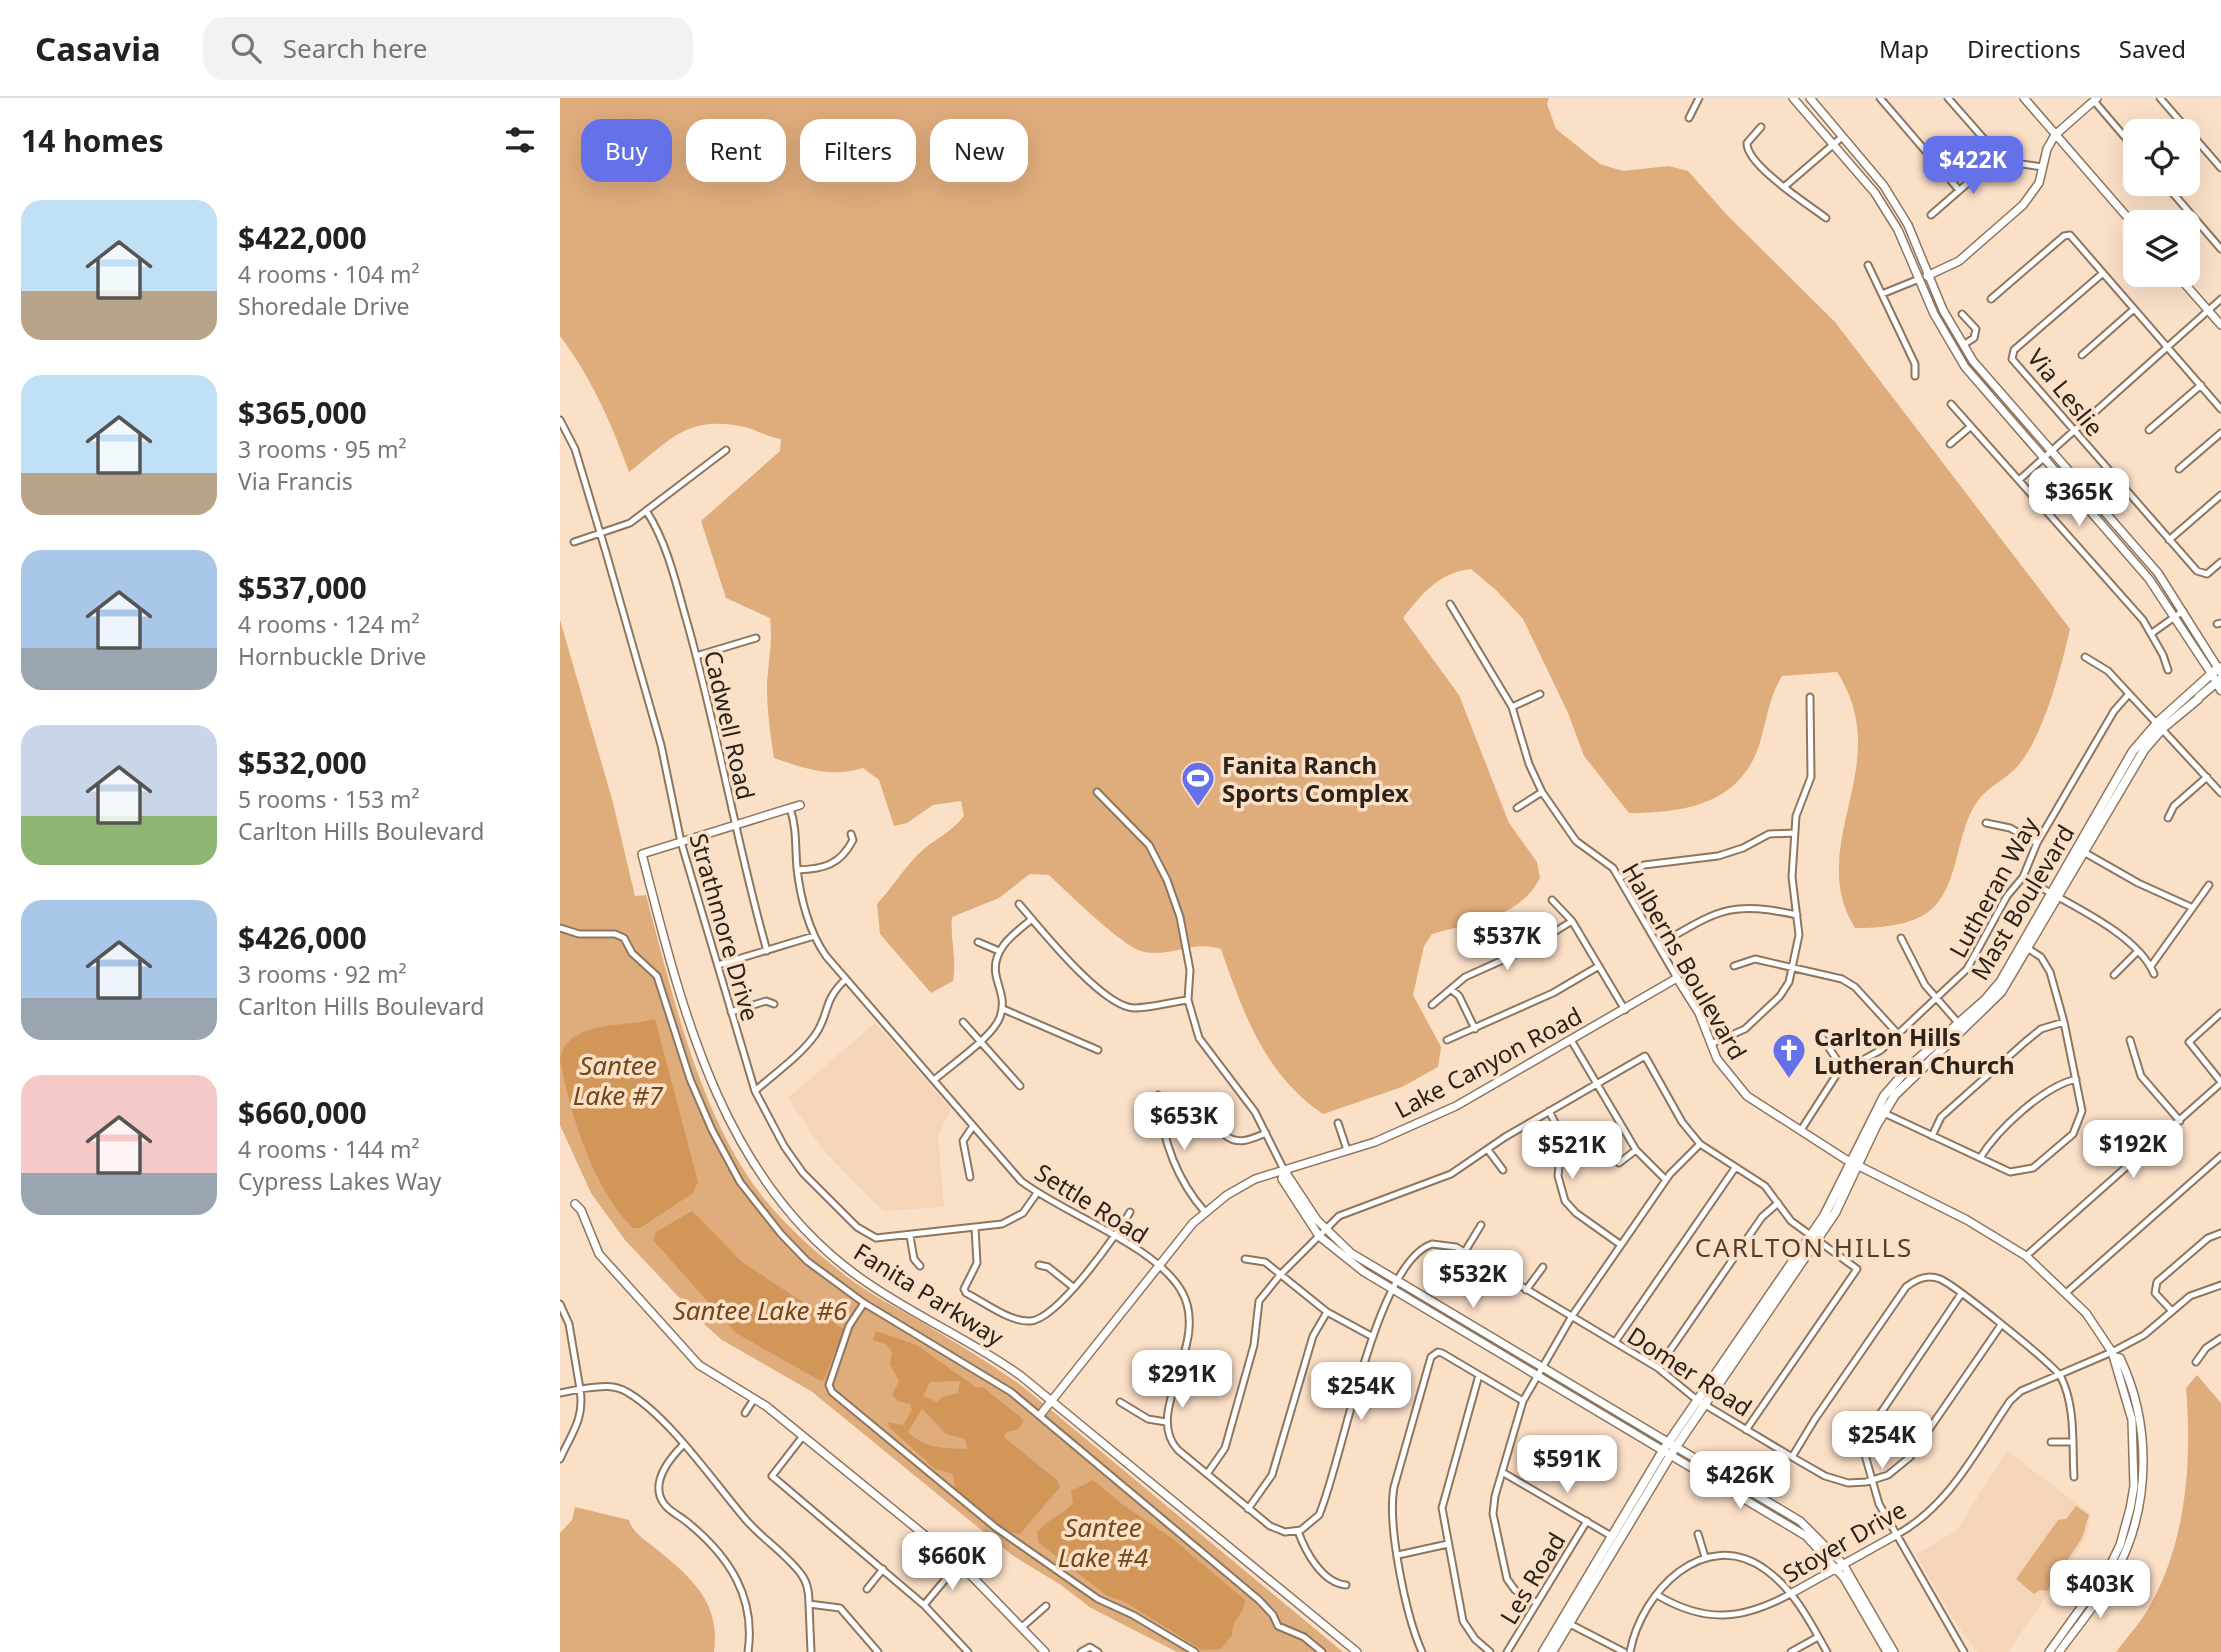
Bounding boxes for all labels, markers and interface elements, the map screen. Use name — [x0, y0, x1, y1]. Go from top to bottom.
search box — [203, 17, 693, 80]
text: Casavia — [35, 26, 161, 71]
icon: search — [227, 29, 265, 67]
text: Search here — [283, 30, 427, 66]
text: Map — [1879, 32, 1929, 65]
text: Directions — [1967, 32, 2081, 65]
text: Saved — [2119, 32, 2186, 65]
chip: Buy — [581, 119, 672, 182]
chip: Rent — [686, 119, 786, 182]
chip: Filters — [800, 119, 916, 182]
chip: New — [930, 119, 1028, 182]
map controls — [2123, 119, 2200, 287]
button: locate — [2123, 119, 2200, 196]
text: 14 homes — [21, 120, 164, 161]
icon: filters — [501, 121, 539, 159]
pin: $422K — [1924, 136, 2022, 196]
text: $422K — [1939, 143, 2007, 175]
button: layers — [2123, 210, 2200, 287]
text: $422,000 — [238, 217, 367, 258]
icon: home — [77, 228, 161, 312]
text: 4 rooms · 104 m² — [238, 258, 420, 290]
text: Shoredale Drive — [238, 290, 410, 322]
street label: Via Leslie — [2021, 341, 2111, 443]
text: $365,000 — [238, 392, 367, 433]
icon: home — [77, 403, 161, 487]
text: 3 rooms · 95 m² — [238, 433, 407, 465]
text: Via Francis — [238, 465, 353, 497]
pin: $365K — [2030, 468, 2128, 528]
text: $365K — [2045, 475, 2113, 507]
text: $537,000 — [238, 567, 367, 608]
icon: home — [77, 578, 161, 662]
text: 4 rooms · 124 m² — [238, 608, 420, 640]
text: Hornbuckle Drive — [238, 640, 426, 672]
street label: Cadwell Road — [697, 647, 763, 803]
text: $532,000 — [238, 742, 367, 783]
place label: Fanita Ranch Sports Complex — [1222, 748, 1409, 809]
icon: home — [77, 753, 161, 837]
sports icon: Fanita Ranch Sports Complex — [1179, 759, 1217, 808]
text: 5 rooms · 153 m² — [238, 783, 420, 815]
street label: Lutheran Way — [1941, 810, 2046, 963]
text: Carlton Hills Boulevard — [238, 815, 484, 847]
street label: Mast Boulevard — [1963, 818, 2081, 986]
street label: Strathmore Drive — [682, 829, 768, 1025]
street label: Halberns Boulevard — [1615, 857, 1755, 1065]
pin: $537K — [1458, 912, 1556, 972]
text: $426,000 — [238, 917, 367, 958]
text: $537K — [1473, 919, 1541, 951]
icon: home — [77, 928, 161, 1012]
text: 3 rooms · 92 m² — [238, 958, 407, 990]
text: Carlton Hills Boulevard — [238, 990, 484, 1022]
street label: Lake Canyon Road — [1389, 999, 1587, 1125]
place label: Carlton Hills Lutheran Church — [1814, 1020, 2015, 1081]
church icon: Carlton Hills Lutheran Church — [1770, 1031, 1808, 1080]
water label: Santee Lake #7 — [573, 1047, 664, 1113]
text: $660,000 — [238, 1092, 367, 1133]
pin: $653K — [1135, 1093, 1233, 1152]
text: $653K — [1150, 1099, 1218, 1131]
icon: home — [77, 1103, 161, 1187]
pin: $192K — [2084, 1121, 2182, 1180]
pin: $521K — [1523, 1122, 1621, 1181]
text: $192K — [2099, 1127, 2167, 1159]
text: $521K — [1538, 1128, 1606, 1160]
text: 4 rooms · 144 m² — [238, 1133, 420, 1165]
street label: Settle Road — [1029, 1155, 1155, 1251]
text: Cypress Lakes Way — [238, 1165, 441, 1197]
district label: CARLTON HILLS — [1695, 1229, 1913, 1265]
street label: Fanita Parkway — [848, 1235, 1011, 1354]
pin: $532K — [1424, 1250, 1522, 1310]
text: $532K — [1439, 1257, 1507, 1289]
water label: Santee Lake #6 — [673, 1292, 848, 1328]
street label: Domer Road — [1622, 1319, 1758, 1423]
pin: $291K — [1133, 1350, 1231, 1410]
text: $291K — [1148, 1357, 1216, 1389]
pin: $254K — [1312, 1362, 1410, 1422]
text: $254K — [1327, 1369, 1395, 1401]
pin: $254K — [1833, 1412, 1931, 1471]
text: $254K — [1848, 1418, 1916, 1450]
pin: $591K — [1518, 1436, 1616, 1495]
text: $591K — [1533, 1442, 1601, 1474]
pin: $426K — [1691, 1452, 1789, 1511]
text: $426K — [1706, 1458, 1774, 1490]
street label: Stoyer Drive — [1776, 1492, 1912, 1590]
water label: Santee Lake #4 — [1058, 1509, 1148, 1575]
street label: Les Road — [1492, 1526, 1572, 1630]
pin: $660K — [903, 1532, 1001, 1592]
text: $660K — [918, 1539, 986, 1571]
pin: $403K — [2051, 1560, 2149, 1620]
text: $403K — [2066, 1567, 2134, 1599]

